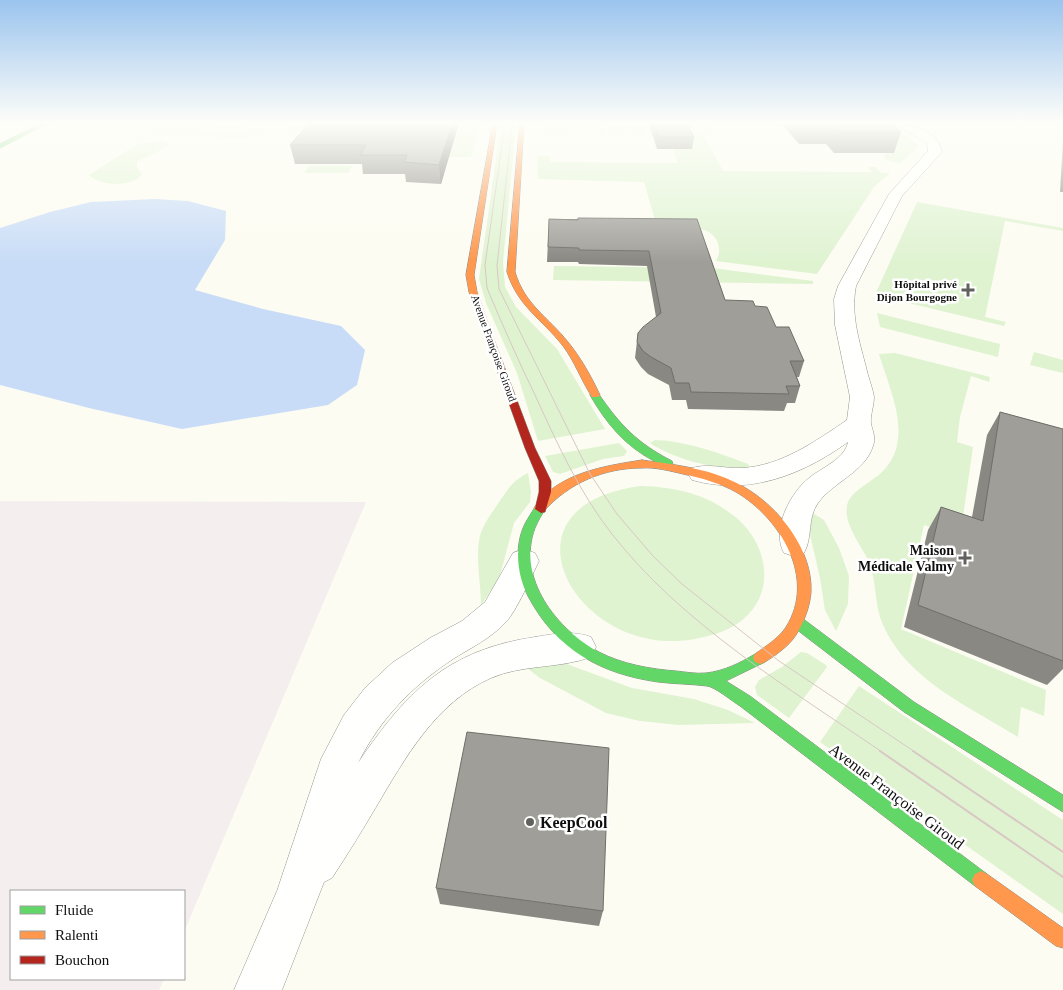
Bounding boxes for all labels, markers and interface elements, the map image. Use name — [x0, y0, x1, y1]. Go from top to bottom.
place label: Hôpital privé Dijon Bourgogne — [877, 278, 957, 303]
marker: Hôpital privé Dijon Bourgogne — [961, 283, 975, 297]
street label: Avenue Françoise Giroud — [469, 293, 519, 404]
place label: Maison Médicale Valmy — [858, 543, 954, 574]
marker: Maison Médicale Valmy — [958, 551, 972, 565]
street label: Avenue Françoise Giroud — [825, 740, 967, 853]
place label: KeepCool — [540, 814, 608, 832]
marker: KeepCool — [524, 816, 536, 828]
legend — [10, 890, 185, 980]
text: Fluide — [55, 902, 94, 918]
text: Ralenti — [55, 927, 98, 943]
text: Bouchon — [55, 952, 110, 968]

